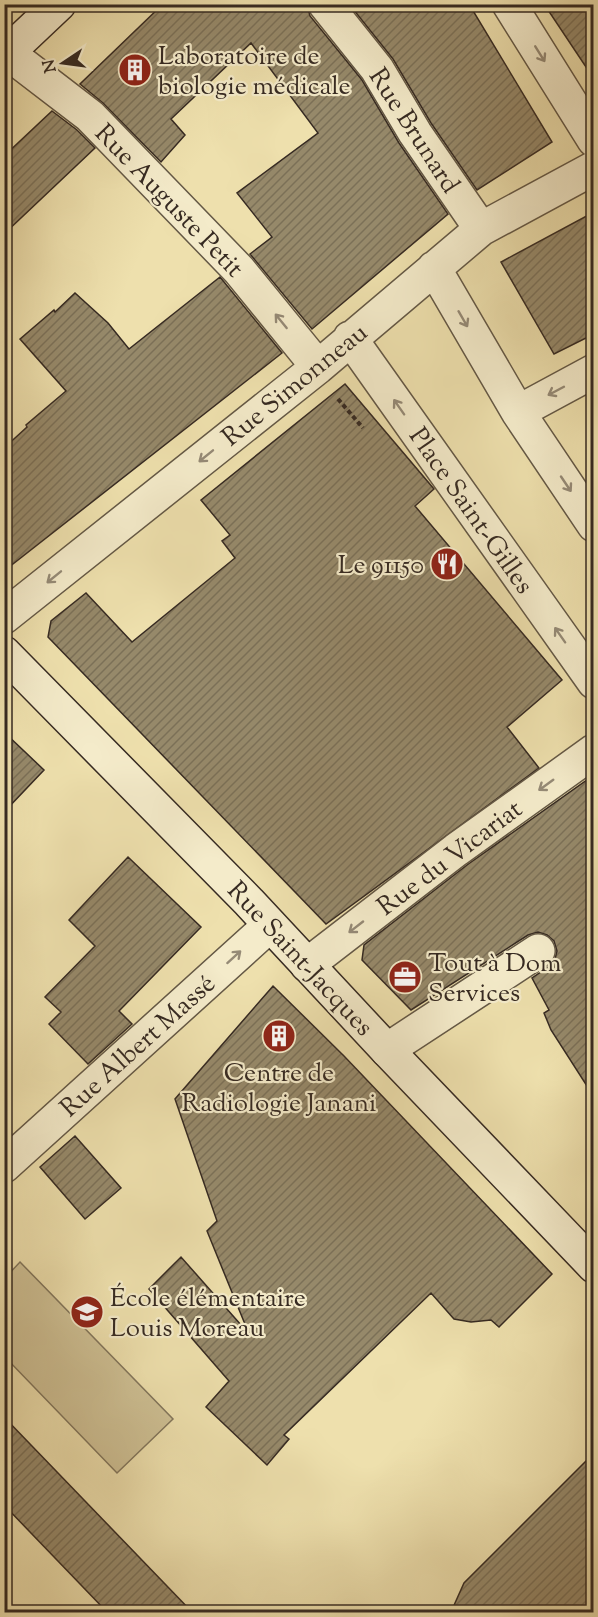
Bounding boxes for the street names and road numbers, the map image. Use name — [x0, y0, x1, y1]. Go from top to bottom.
street label: Rue Brunard — [358, 61, 468, 202]
street label: Rue Auguste Petit — [85, 117, 251, 287]
street label: Rue Simonneau — [215, 316, 376, 456]
street label: Place Saint-Gilles — [399, 421, 541, 602]
street label: Rue du Vicariat — [370, 792, 531, 926]
street label: Rue Saint-Jacques — [217, 874, 381, 1045]
street label: Rue Albert Massé — [53, 967, 225, 1127]

